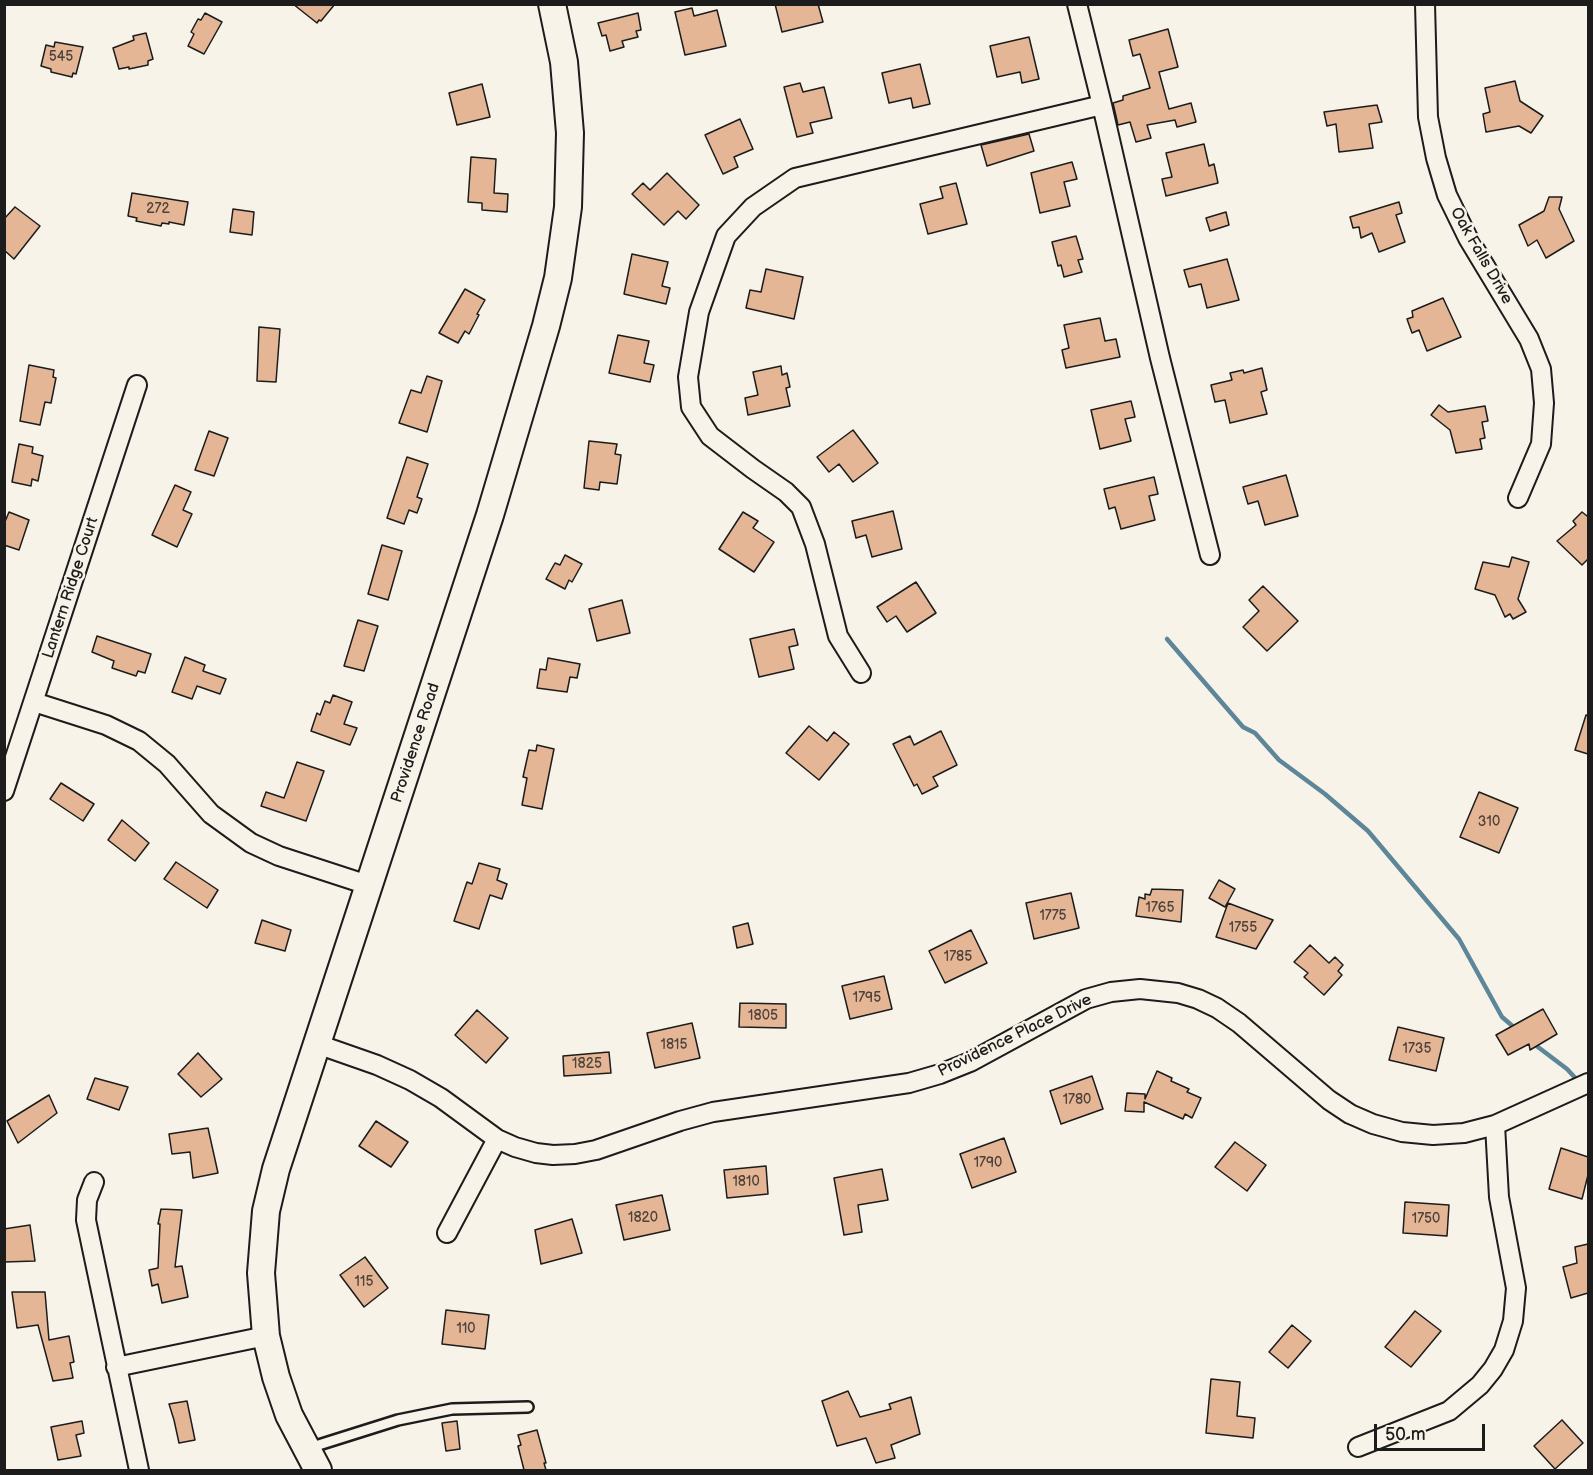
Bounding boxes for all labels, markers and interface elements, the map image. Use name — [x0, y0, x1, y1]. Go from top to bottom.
house number: 545 — [49, 49, 73, 65]
house number: 272 — [146, 201, 170, 217]
street label: Oak Falls Drive — [1446, 204, 1516, 308]
street label: Lantern Ridge Court — [39, 515, 103, 661]
street label: Providence Road — [388, 681, 444, 805]
house number: 310 — [1478, 814, 1500, 830]
house number: 1765 — [1146, 900, 1174, 916]
house number: 1775 — [1039, 908, 1067, 924]
house number: 1755 — [1229, 920, 1257, 936]
house number: 1785 — [944, 949, 972, 965]
house number: 1795 — [853, 990, 881, 1006]
street label: Providence Place Drive — [935, 990, 1095, 1082]
house number: 1805 — [748, 1008, 778, 1024]
house number: 1815 — [660, 1037, 688, 1053]
house number: 1735 — [1403, 1041, 1431, 1057]
house number: 1825 — [572, 1056, 602, 1072]
house number: 1780 — [1063, 1092, 1091, 1108]
house number: 1790 — [974, 1155, 1002, 1171]
house number: 1810 — [732, 1174, 760, 1190]
house number: 1820 — [628, 1210, 658, 1226]
house number: 1750 — [1412, 1211, 1440, 1227]
house number: 115 — [355, 1274, 373, 1290]
house number: 110 — [456, 1321, 476, 1337]
scale bar — [1377, 1412, 1488, 1450]
text: 50 m — [1385, 1424, 1426, 1445]

